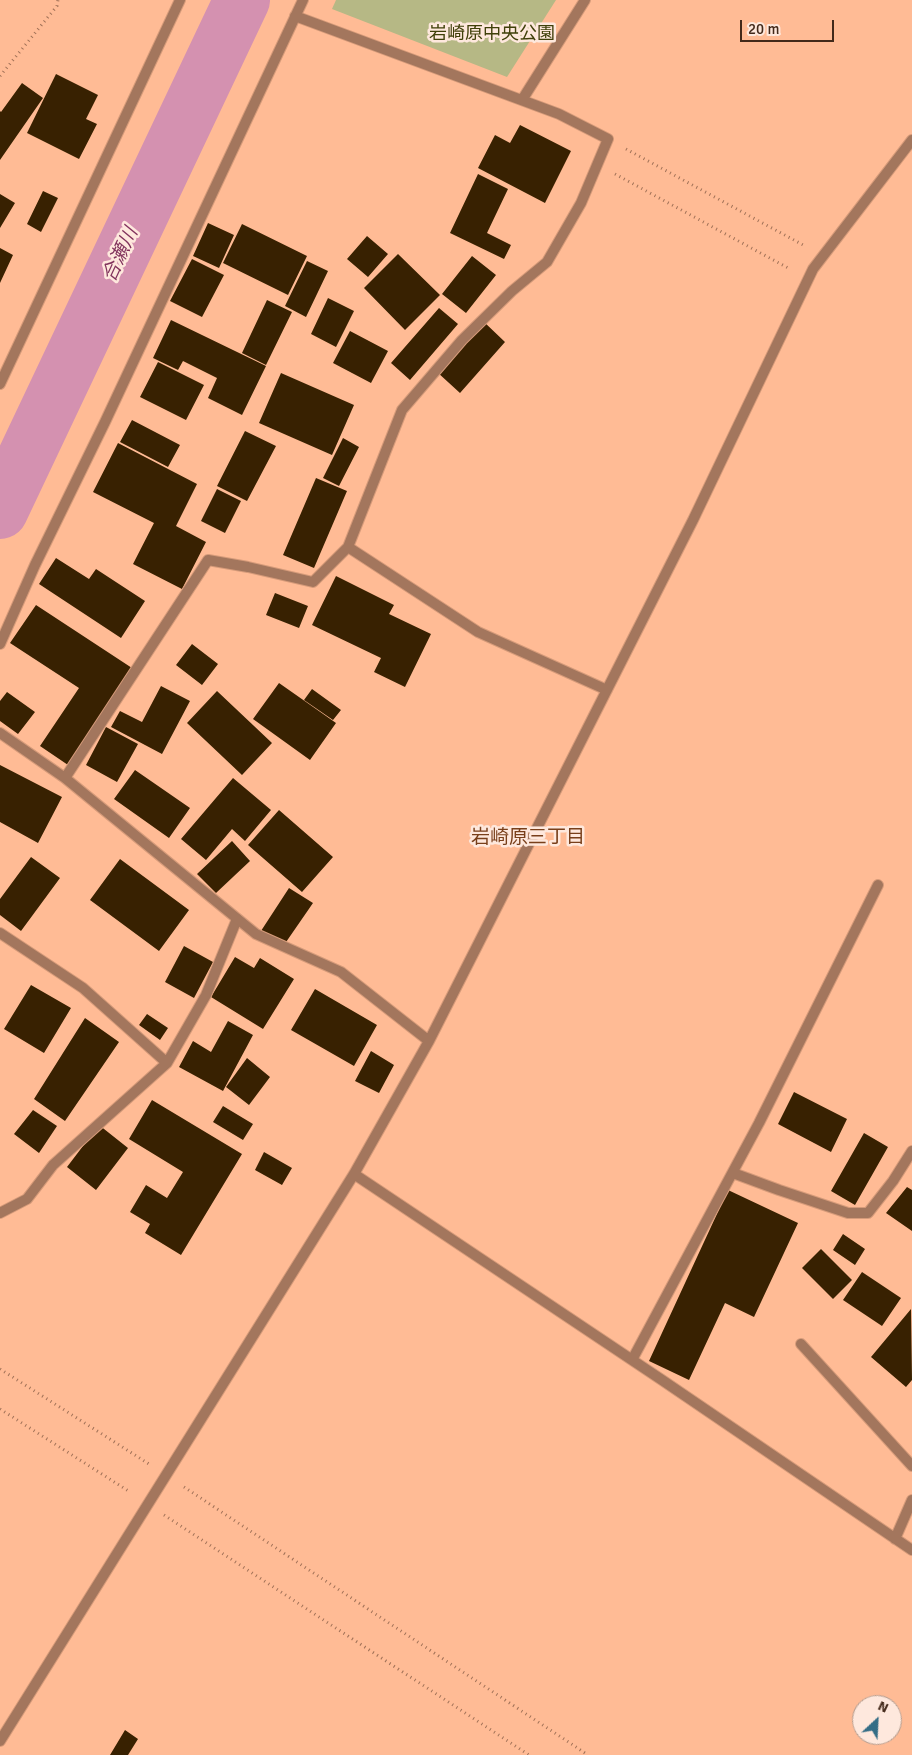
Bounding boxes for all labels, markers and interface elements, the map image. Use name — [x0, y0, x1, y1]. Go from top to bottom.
scale bar — [742, 10, 836, 42]
text: 20 m — [748, 20, 779, 38]
park label: 岩崎原中央公園 — [429, 23, 555, 45]
water label: 合瀬川 — [99, 224, 143, 286]
district label: 岩崎原三丁目 — [471, 827, 585, 849]
north arrow — [852, 1695, 902, 1745]
text: N — [875, 1697, 891, 1717]

